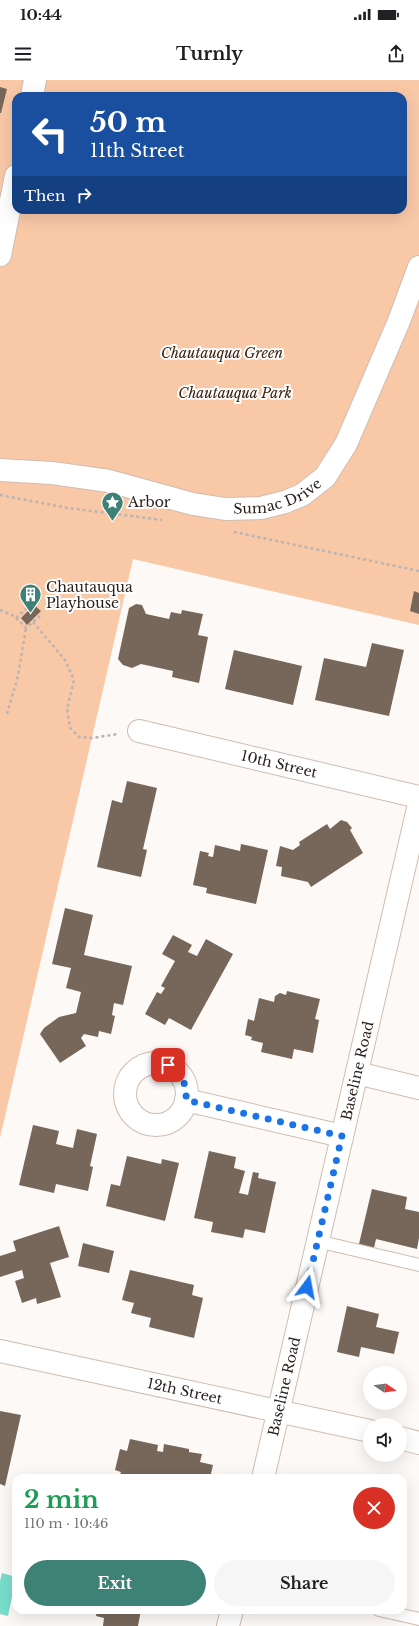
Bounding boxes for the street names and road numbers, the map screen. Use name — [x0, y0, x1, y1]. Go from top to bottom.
street label: Sumac Drive — [233, 474, 325, 518]
street label: 10th Street — [239, 746, 320, 782]
street label: Baseline Road — [337, 1019, 378, 1122]
street label: Baseline Road — [264, 1335, 305, 1438]
street label: 12th Street — [146, 1374, 224, 1408]

